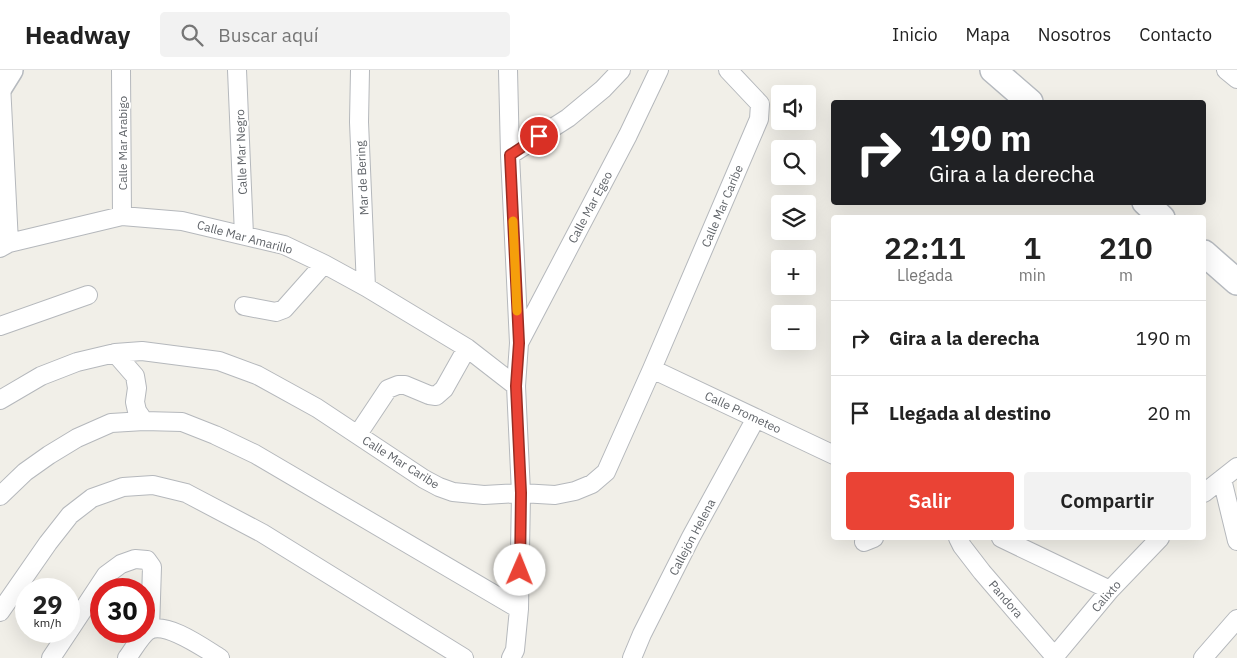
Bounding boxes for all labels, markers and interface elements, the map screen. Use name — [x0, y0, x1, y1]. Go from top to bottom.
search box — [160, 12, 510, 57]
text: Headway — [25, 19, 130, 51]
icon: search — [178, 21, 206, 49]
text: Buscar aquí — [218, 23, 319, 47]
text: Inicio — [892, 23, 938, 46]
text: Mapa — [966, 23, 1010, 46]
text: Nosotros — [1038, 23, 1111, 46]
text: Contacto — [1139, 23, 1212, 46]
map controls — [771, 85, 816, 350]
button: sound — [771, 85, 816, 130]
street label: Calle Mar Arabigo — [115, 95, 130, 190]
street label: Calle Mar Negro — [232, 109, 250, 195]
pin — [518, 115, 560, 157]
text: 190 m — [929, 115, 1032, 161]
icon: right — [846, 120, 911, 185]
icon: arrive — [525, 122, 553, 150]
street label: Mar de Bering — [353, 140, 371, 216]
button: search — [771, 140, 816, 185]
text: Gira a la derecha — [929, 159, 1095, 188]
street label: Calle Mar Caribe — [698, 162, 746, 249]
street label: Calle Mar Egeo — [565, 168, 615, 246]
button: layers — [771, 195, 816, 240]
street label: Calle Mar Amarillo — [196, 217, 295, 257]
text: 22:11 — [884, 228, 966, 267]
text: 1 — [1023, 228, 1041, 267]
text: 210 — [1099, 228, 1153, 267]
button: + — [771, 250, 816, 295]
text: Llegada — [897, 265, 953, 285]
text: min — [1019, 265, 1046, 285]
text: m — [1119, 265, 1133, 285]
button: − — [771, 305, 816, 350]
icon: right — [846, 324, 874, 352]
text: Gira a la derecha — [889, 326, 1040, 350]
text: 190 m — [1136, 326, 1191, 350]
street label: Calle Prometeo — [702, 388, 784, 436]
icon: arrive — [846, 399, 874, 427]
text: Llegada al destino — [889, 401, 1051, 425]
text: 20 m — [1147, 401, 1191, 425]
street label: Calle Mar Caribe — [360, 432, 443, 492]
button: Salir — [846, 472, 1014, 530]
button: Compartir — [1024, 472, 1191, 530]
street label: Callejón Helena — [666, 496, 719, 578]
position arrow — [493, 543, 545, 595]
street label: Pandora — [986, 577, 1027, 621]
street label: Calixto — [1088, 577, 1124, 615]
speed limit sign: 30 — [90, 578, 155, 643]
text: 29 — [32, 588, 63, 621]
text: km/h — [33, 615, 62, 630]

